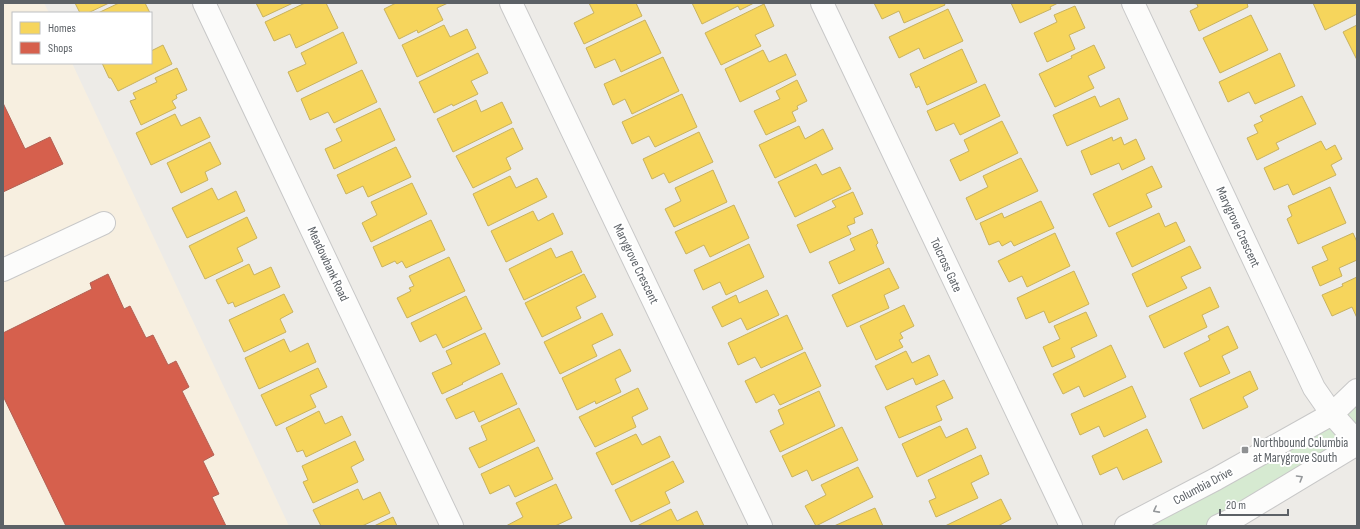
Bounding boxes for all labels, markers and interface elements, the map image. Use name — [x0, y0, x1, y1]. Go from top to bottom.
legend — [12, 12, 152, 64]
text: Homes — [48, 21, 76, 36]
text: Shops — [48, 41, 73, 56]
street label: Marygrove Crescent — [1212, 184, 1264, 270]
street label: Marygrove Crescent — [610, 221, 662, 307]
street label: Meadowbank Road — [304, 224, 352, 304]
street label: Tolcross Gate — [926, 235, 966, 295]
place label: Northbound Columbia at Marygrove South — [1253, 435, 1348, 466]
marker: Northbound Columbia at Marygrove South — [1240, 445, 1250, 455]
street label: Columbia Drive — [1170, 464, 1236, 508]
one-way arrow — [1296, 475, 1303, 483]
scale bar — [1220, 491, 1288, 517]
text: 20 m — [1226, 498, 1246, 513]
one-way arrow — [1153, 505, 1161, 513]

